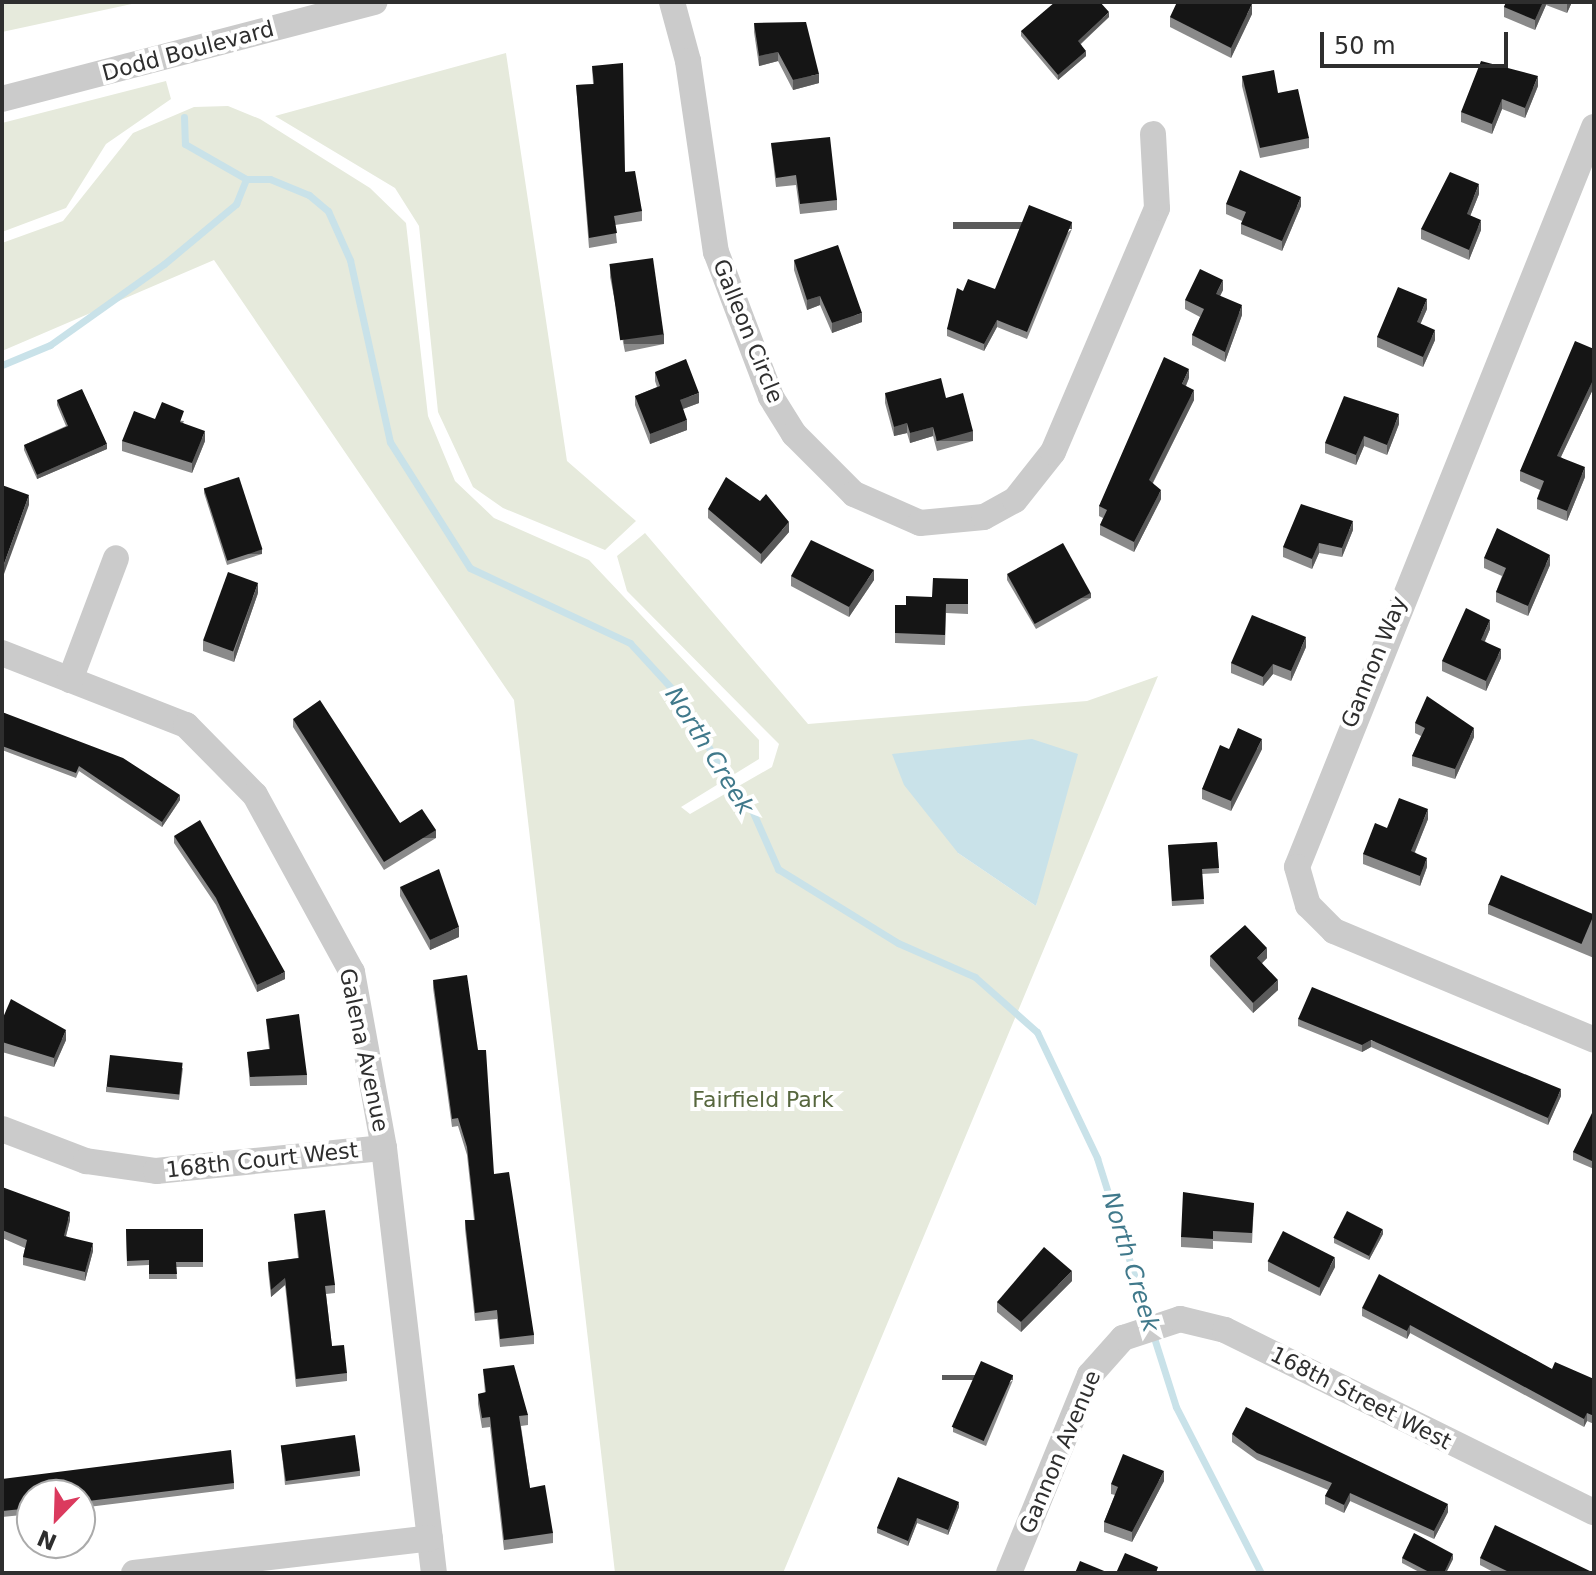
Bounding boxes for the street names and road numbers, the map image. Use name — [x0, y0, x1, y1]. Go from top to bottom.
street label: Dodd Boulevard — [99, 15, 277, 87]
street label: Galleon Circle — [707, 255, 789, 407]
street label: Gannon Way — [1336, 592, 1412, 732]
street label: Galena Avenue — [334, 966, 394, 1134]
street label: 168th Court West — [165, 1137, 359, 1183]
street label: 168th Street West — [1266, 1341, 1456, 1455]
street label: Gannon Avenue — [1014, 1367, 1106, 1537]

